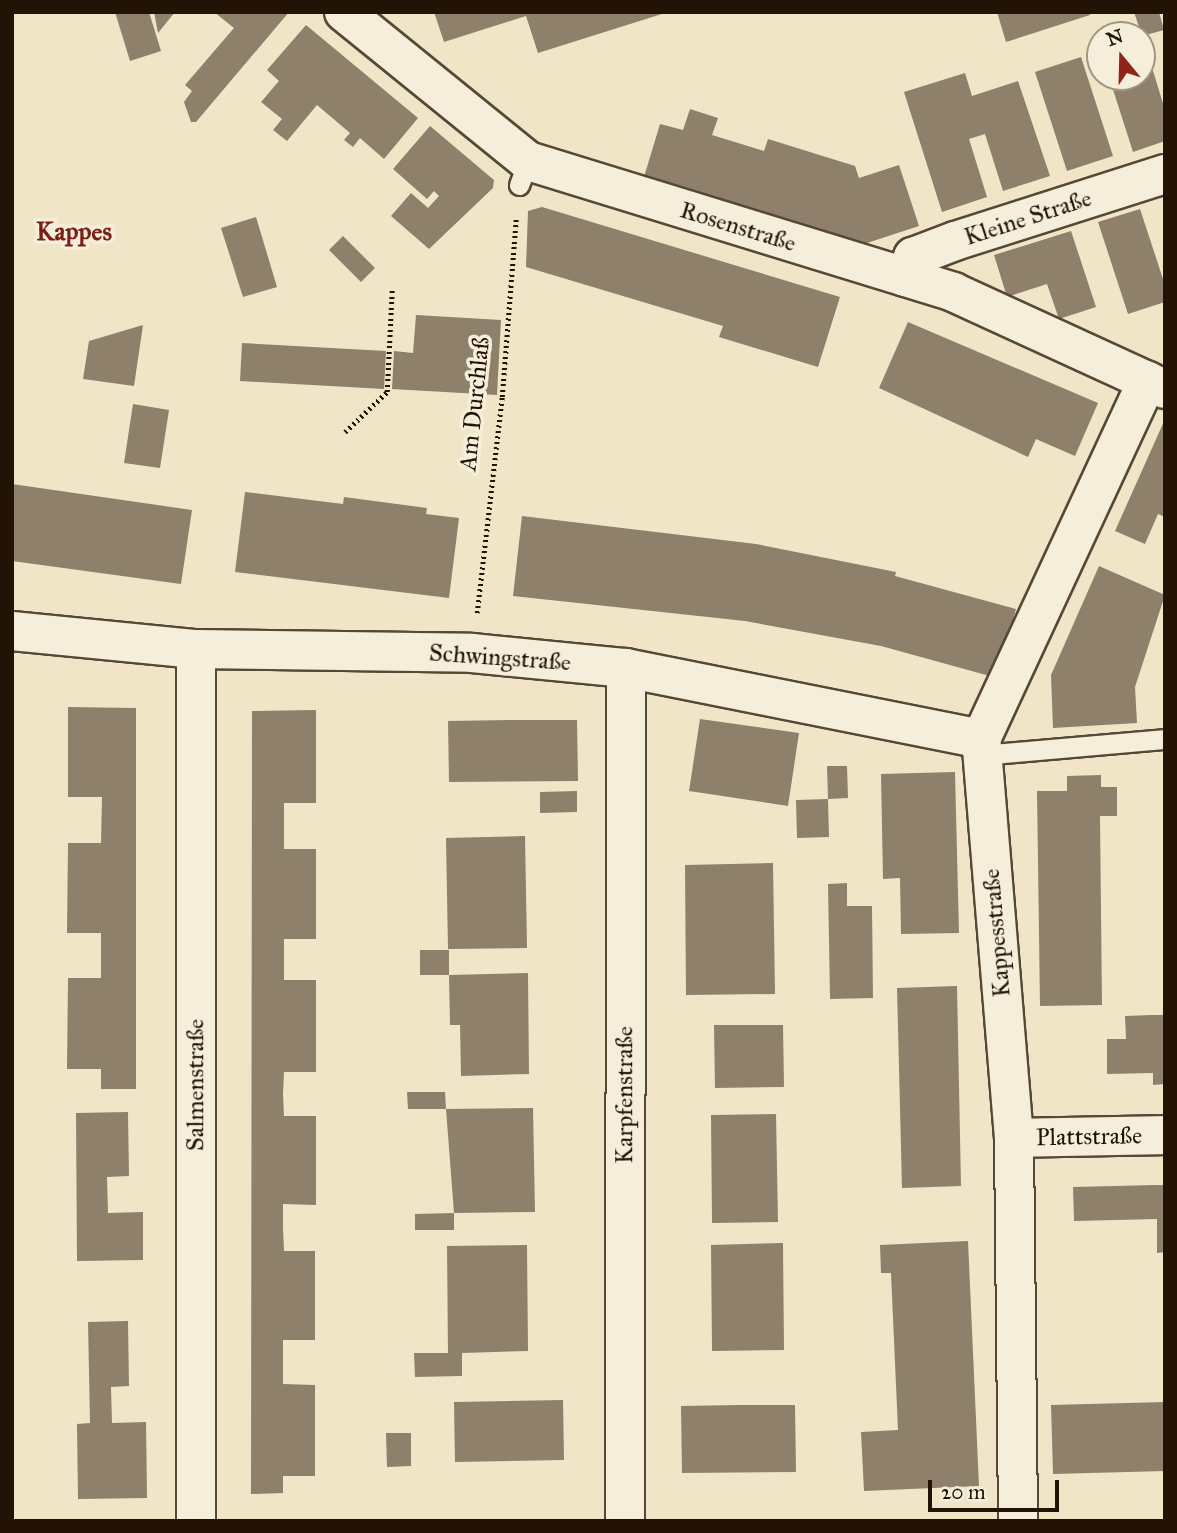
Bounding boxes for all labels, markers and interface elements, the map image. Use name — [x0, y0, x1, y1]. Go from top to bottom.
north arrow — [1086, 21, 1156, 91]
text: N — [1103, 24, 1126, 51]
street label: Kleine Straße — [961, 184, 1095, 252]
street label: Rosenstraße — [677, 196, 799, 258]
district label: Kappes — [36, 216, 112, 248]
street label: Am Durchlaß — [454, 336, 496, 472]
street label: Schwingstraße — [428, 639, 572, 677]
street label: Kappesstraße — [977, 868, 1017, 998]
street label: Salmenstraße — [182, 1019, 210, 1151]
street label: Karpfenstraße — [611, 1026, 639, 1164]
street label: Plattstraße — [1036, 1122, 1142, 1152]
scale bar — [932, 1466, 1063, 1510]
text: 20 m — [941, 1479, 986, 1505]

